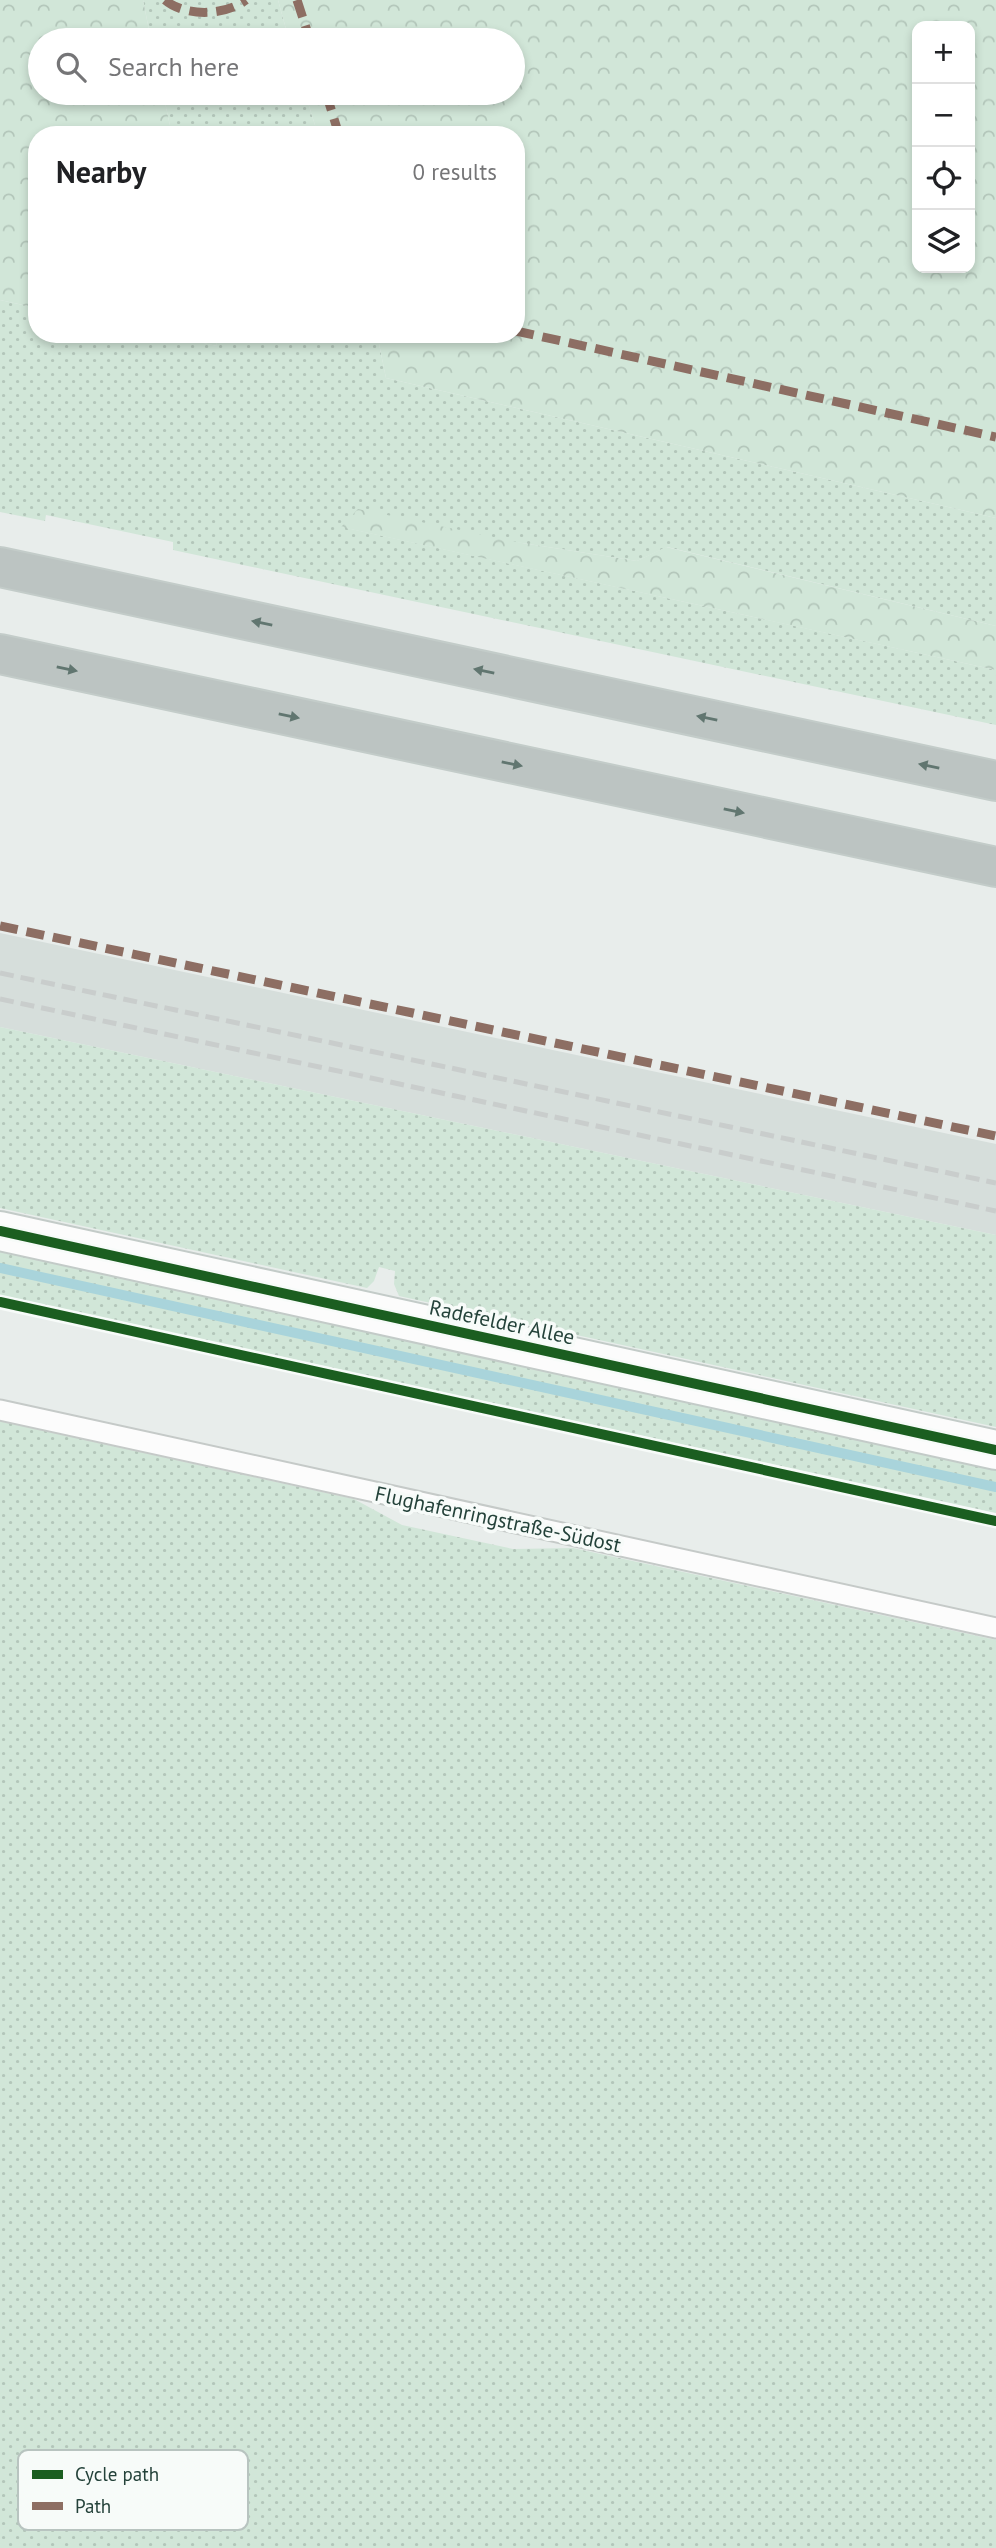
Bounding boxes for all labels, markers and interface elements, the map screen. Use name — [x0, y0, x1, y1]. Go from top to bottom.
map controls — [912, 21, 975, 273]
button: + — [912, 21, 975, 84]
search box — [28, 28, 525, 105]
icon: search — [52, 48, 90, 86]
text: Search here — [108, 50, 239, 83]
button: − — [912, 84, 975, 147]
button: locate — [912, 147, 975, 210]
text: Nearby — [56, 152, 146, 191]
text: 0 results — [413, 157, 497, 186]
button: layers — [912, 210, 975, 273]
one-way arrow — [251, 617, 273, 628]
one-way arrow — [56, 663, 78, 674]
one-way arrow — [473, 665, 495, 676]
one-way arrow — [278, 711, 300, 722]
one-way arrow — [696, 713, 718, 724]
one-way arrow — [501, 758, 523, 769]
one-way arrow — [918, 761, 940, 772]
one-way arrow — [723, 806, 745, 817]
street label: Radefelder Allee — [427, 1293, 577, 1351]
street label: Flughafenringstraße-Südost — [373, 1480, 623, 1558]
legend — [18, 2450, 248, 2530]
text: Cycle path — [75, 2462, 159, 2486]
text: Path — [75, 2494, 111, 2518]

